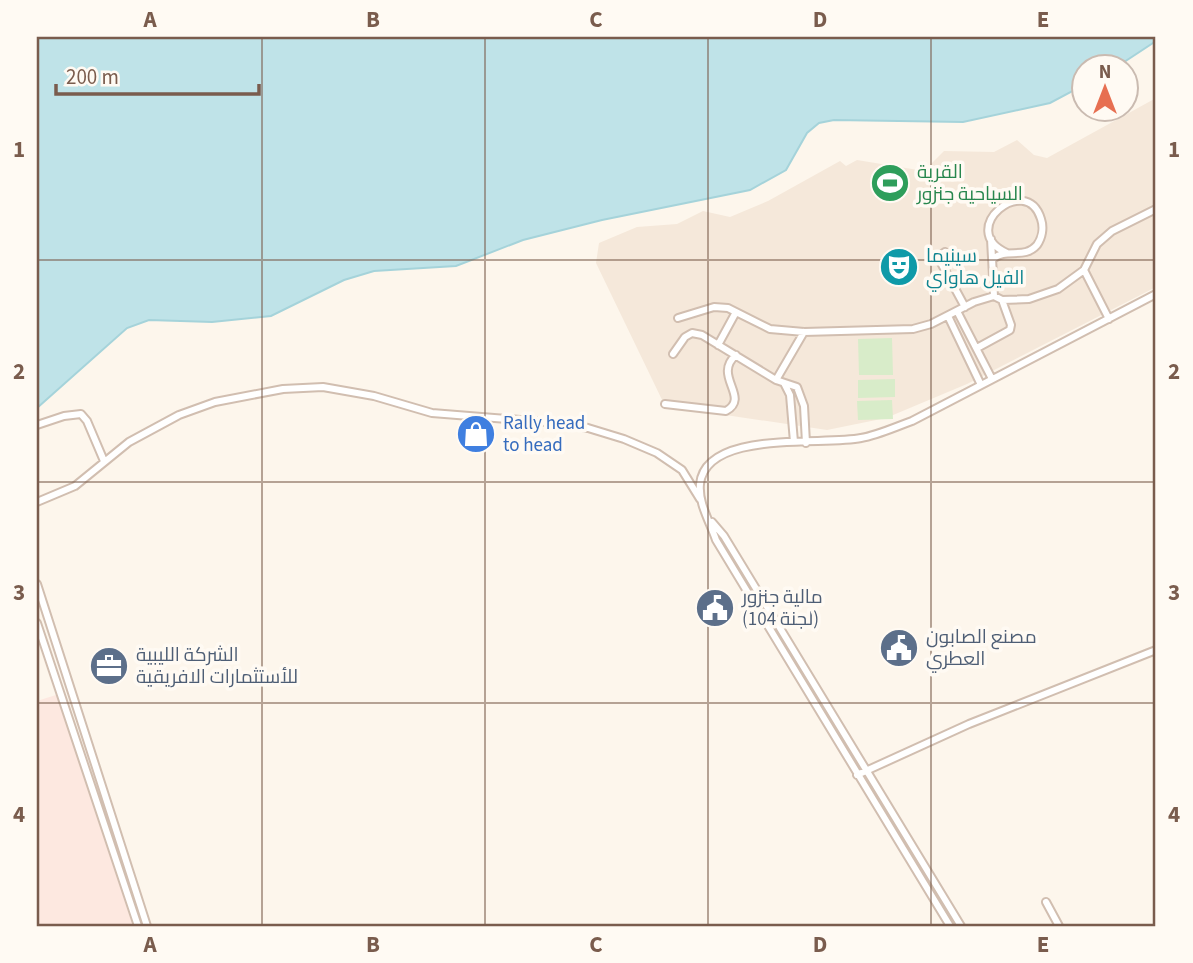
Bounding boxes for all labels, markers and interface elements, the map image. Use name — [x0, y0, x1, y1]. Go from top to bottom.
text: A — [142, 3, 157, 36]
text: B — [366, 3, 380, 36]
text: C — [589, 3, 603, 36]
text: D — [813, 3, 827, 36]
text: E — [1037, 3, 1049, 36]
scale bar — [56, 52, 259, 96]
north arrow — [1070, 52, 1140, 122]
text: N — [1099, 59, 1111, 86]
text: 200 m — [66, 62, 119, 92]
text: 1 — [13, 133, 25, 166]
text: 1 — [1168, 133, 1180, 166]
place label: القرية السياحية جنزور — [916, 159, 1023, 208]
sports icon: القرية السياحية جنزور — [869, 162, 911, 204]
place label: سينيما الفيل هاواي — [926, 243, 1024, 292]
theatre icon: سينيما الفيل هاواي — [878, 246, 920, 288]
text: 2 — [13, 355, 25, 388]
text: 2 — [1168, 355, 1180, 388]
place label: Rally head to head — [503, 410, 585, 459]
shop icon: Rally head to head — [455, 413, 497, 455]
text: 3 — [13, 576, 25, 609]
text: 3 — [1168, 576, 1180, 609]
place label: مالية جنزور (لجنة 104) — [741, 584, 823, 633]
public building icon: مالية جنزور (لجنة 104) — [694, 587, 736, 629]
place label: مصنع الصابون العطري — [926, 624, 1037, 673]
public building icon: مصنع الصابون العطري — [878, 627, 920, 669]
place label: الشركة الليبية للأستثمارات الافريقية — [136, 642, 298, 691]
office icon: الشركة الليبية للأستثمارات الافريقية — [88, 645, 130, 687]
text: 4 — [13, 798, 25, 831]
text: 4 — [1168, 798, 1180, 831]
text: A — [142, 928, 157, 961]
text: B — [366, 928, 380, 961]
text: C — [589, 928, 603, 961]
text: D — [813, 928, 827, 961]
text: E — [1037, 928, 1049, 961]

